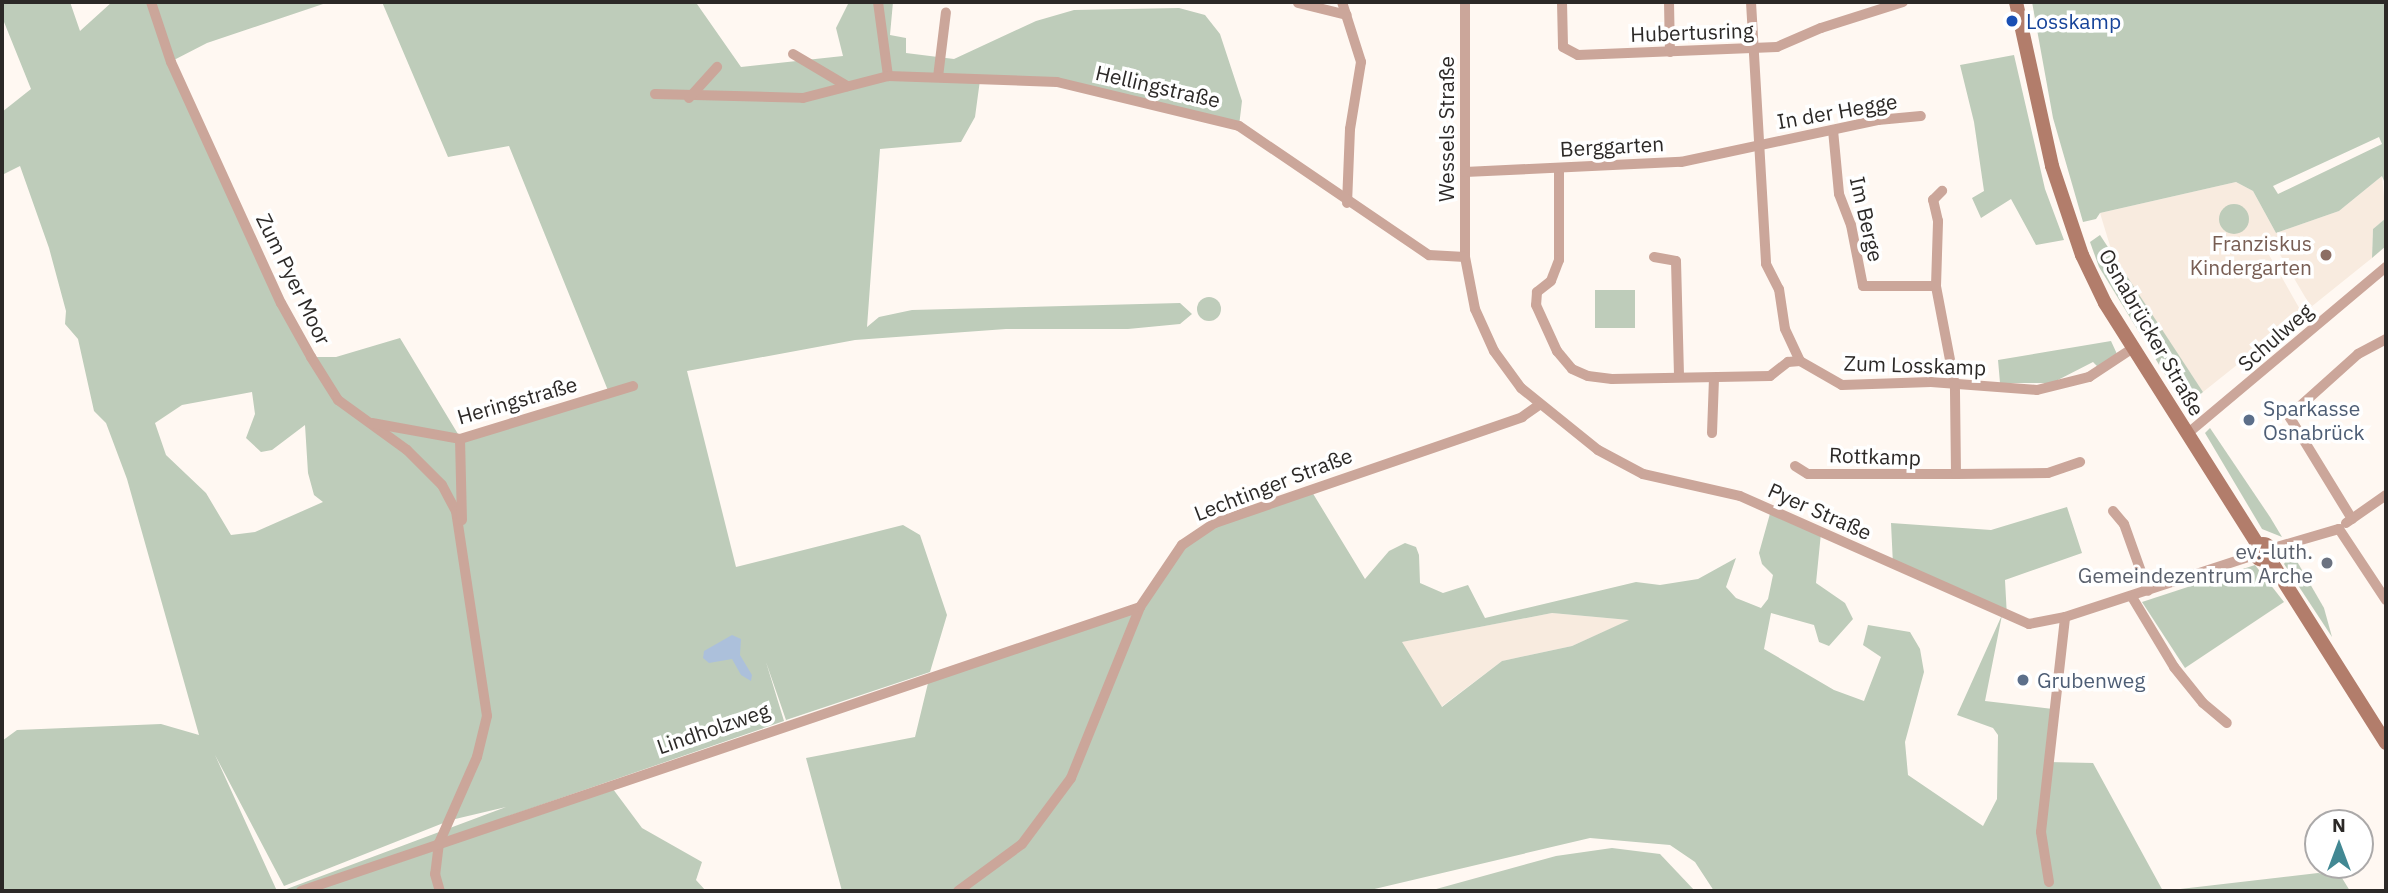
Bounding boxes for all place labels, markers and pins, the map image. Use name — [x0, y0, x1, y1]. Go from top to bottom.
place label: Losskamp — [2026, 8, 2121, 34]
marker: Losskamp — [2004, 13, 2020, 29]
place label: Franziskus Kindergarten — [2190, 230, 2312, 280]
marker: Franziskus Kindergarten — [2318, 247, 2334, 263]
place label: Sparkasse Osnabrück — [2263, 395, 2365, 445]
marker: Sparkasse Osnabrück — [2241, 412, 2257, 428]
place label: ev.-luth. Gemeindezentrum Arche — [2078, 538, 2313, 588]
marker: ev.-luth. Gemeindezentrum Arche — [2319, 555, 2335, 571]
place label: Grubenweg — [2037, 667, 2145, 693]
marker: Grubenweg — [2015, 672, 2031, 688]

